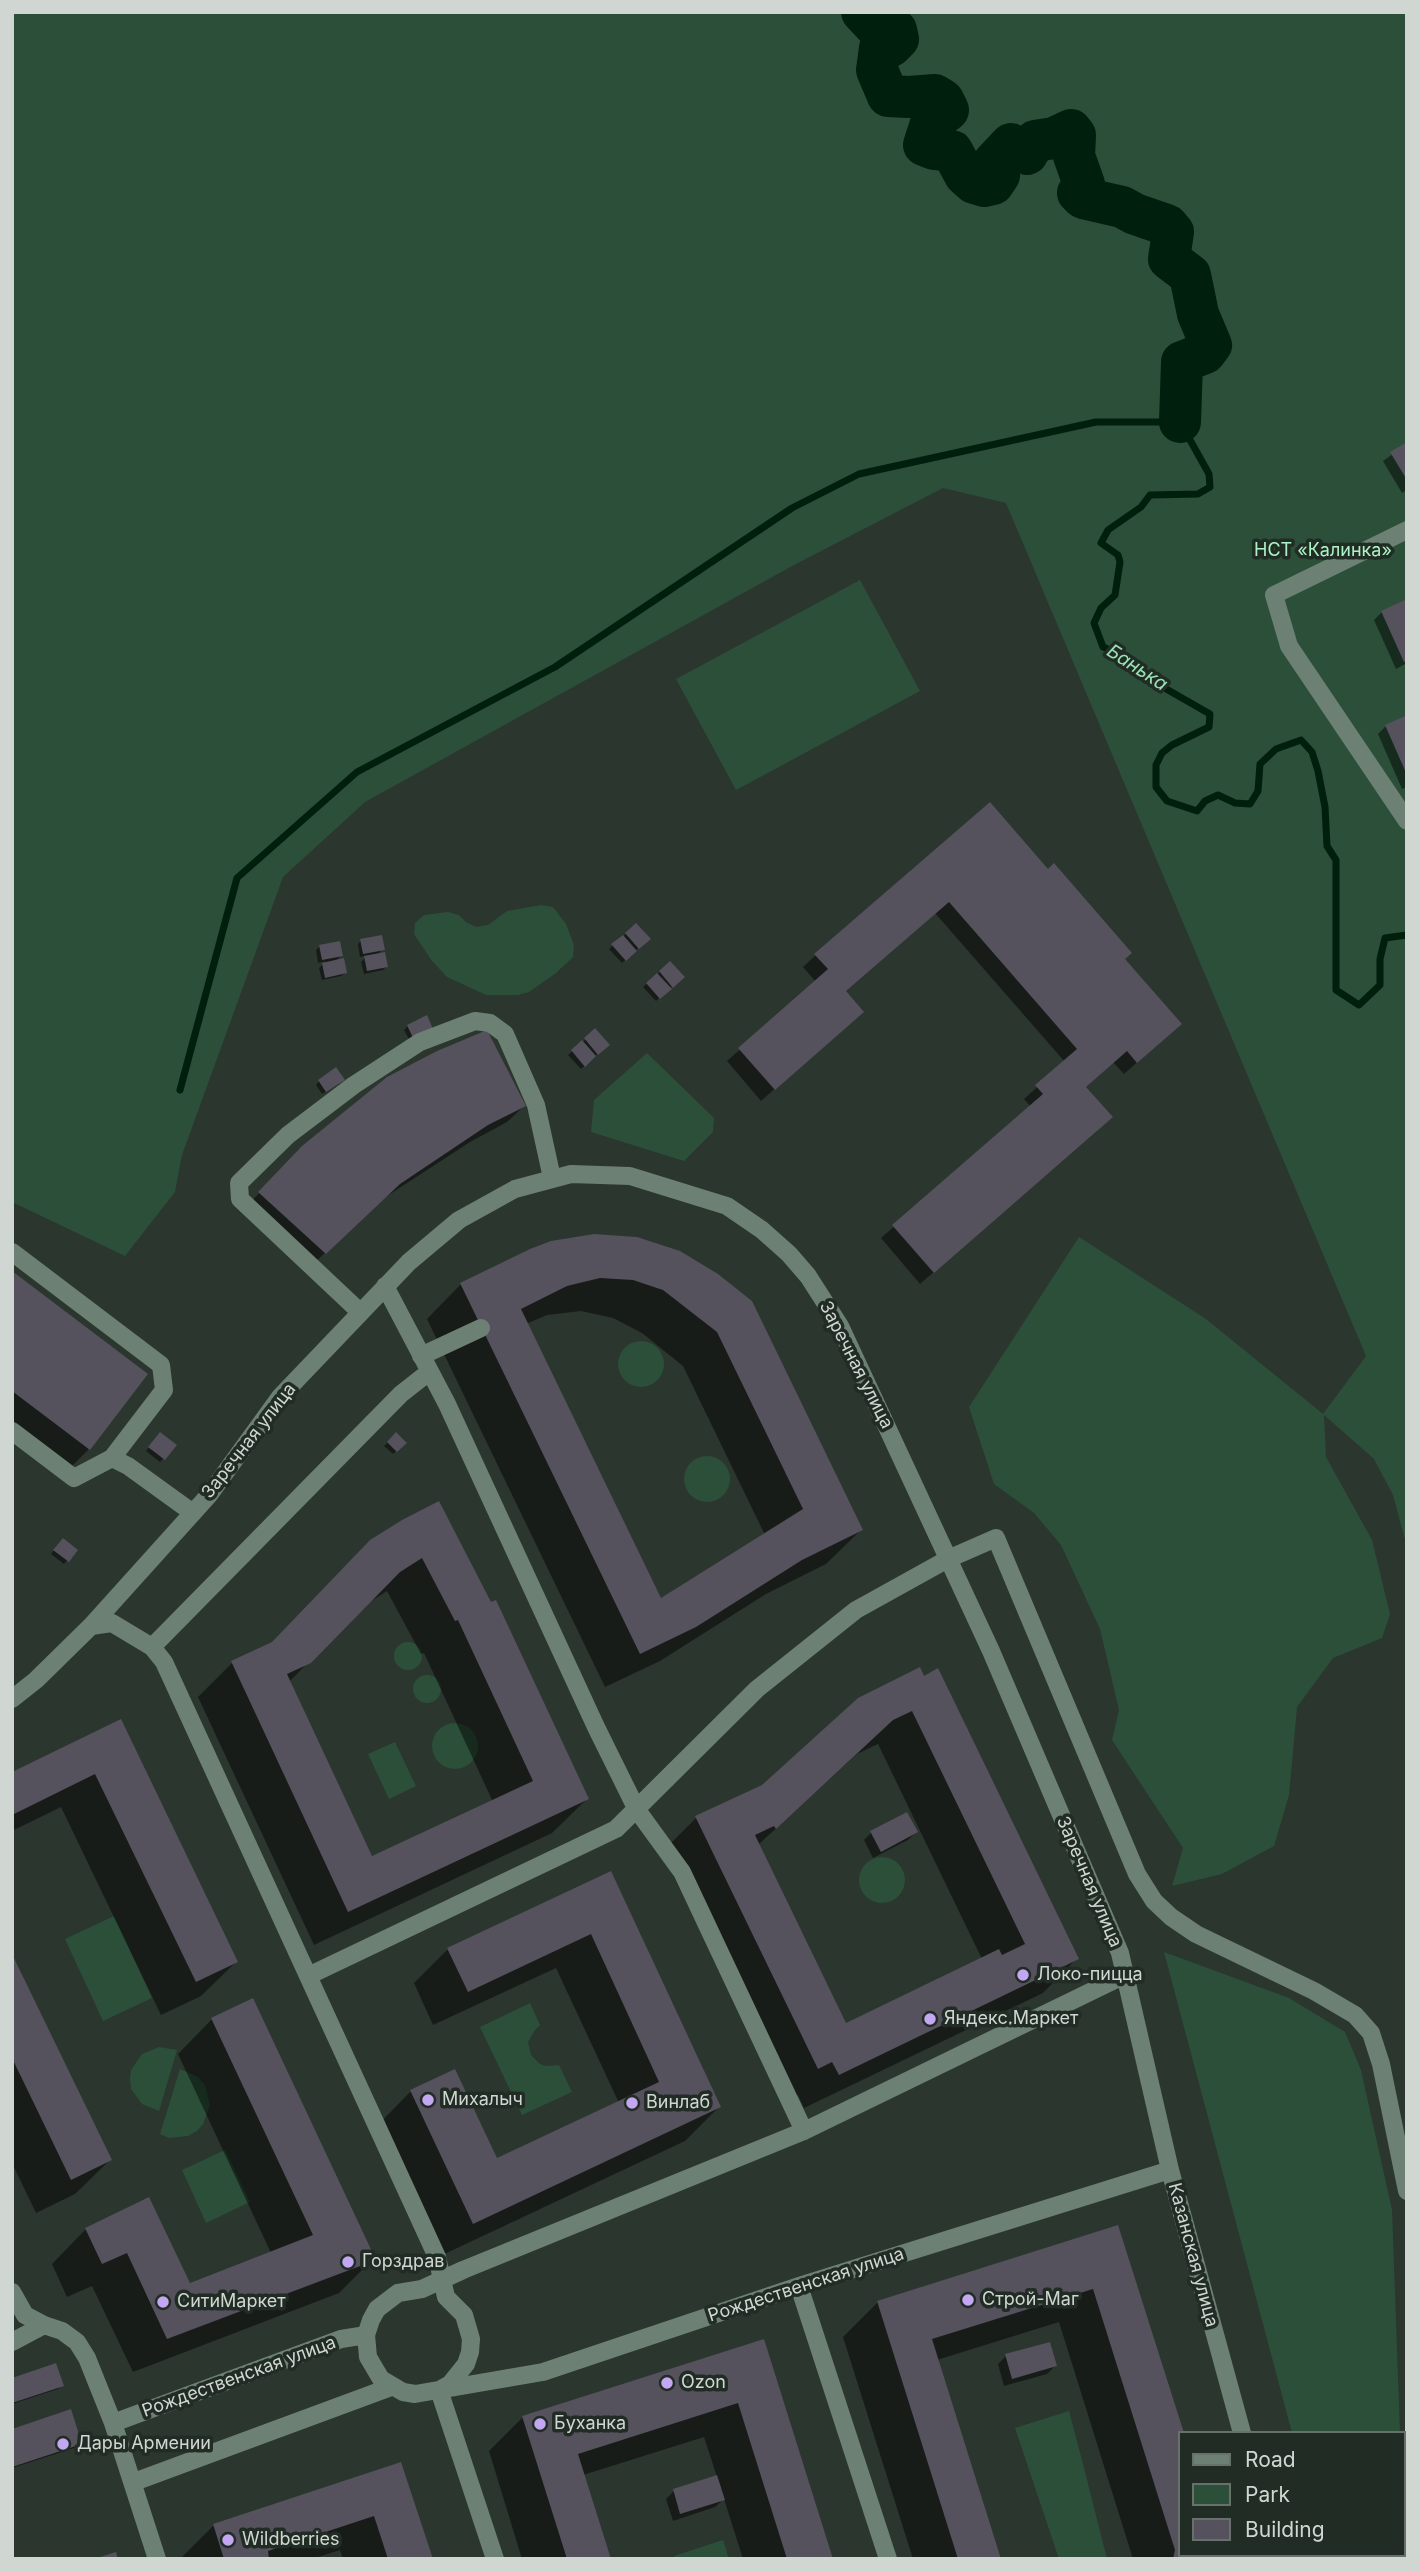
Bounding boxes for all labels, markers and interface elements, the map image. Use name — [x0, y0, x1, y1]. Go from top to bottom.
park label: НСТ «Калинка» — [1254, 540, 1392, 562]
water label: Банька — [1102, 640, 1172, 696]
street label: Заречная улица — [815, 1298, 897, 1432]
street label: Заречная улица — [197, 1379, 301, 1503]
street label: Заречная улица — [1052, 1813, 1126, 1951]
place label: Локо-пицца — [1037, 1964, 1143, 1986]
marker: Локо-пицца — [1015, 1967, 1031, 1983]
place label: Яндекс.Маркет — [944, 2008, 1078, 2030]
marker: Яндекс.Маркет — [922, 2011, 938, 2027]
place label: Михалыч — [442, 2089, 523, 2111]
marker: Михалыч — [420, 2092, 436, 2108]
place label: Винлаб — [646, 2092, 710, 2114]
marker: Винлаб — [624, 2095, 640, 2111]
street label: Казанская улица — [1163, 2181, 1223, 2329]
street label: Рождественская улица — [705, 2243, 907, 2327]
place label: Горздрав — [362, 2251, 444, 2273]
marker: Горздрав — [340, 2254, 356, 2270]
place label: Строй-Маг — [982, 2289, 1079, 2311]
place label: СитиМаркет — [177, 2291, 286, 2313]
marker: Строй-Маг — [960, 2292, 976, 2308]
marker: СитиМаркет — [155, 2294, 171, 2310]
street label: Рождественская улица — [139, 2332, 339, 2422]
place label: Ozon — [681, 2372, 726, 2394]
marker: Ozon — [659, 2375, 675, 2391]
place label: Буханка — [554, 2413, 626, 2435]
marker: Буханка — [532, 2416, 548, 2432]
legend — [1178, 2431, 1405, 2557]
place label: Дары Армении — [77, 2433, 211, 2455]
marker: Дары Армении — [55, 2436, 71, 2452]
text: Road — [1245, 2447, 1296, 2472]
text: Park — [1245, 2482, 1290, 2507]
text: Building — [1245, 2517, 1325, 2542]
place label: Wildberries — [242, 2529, 339, 2551]
marker: Wildberries — [220, 2532, 236, 2548]

